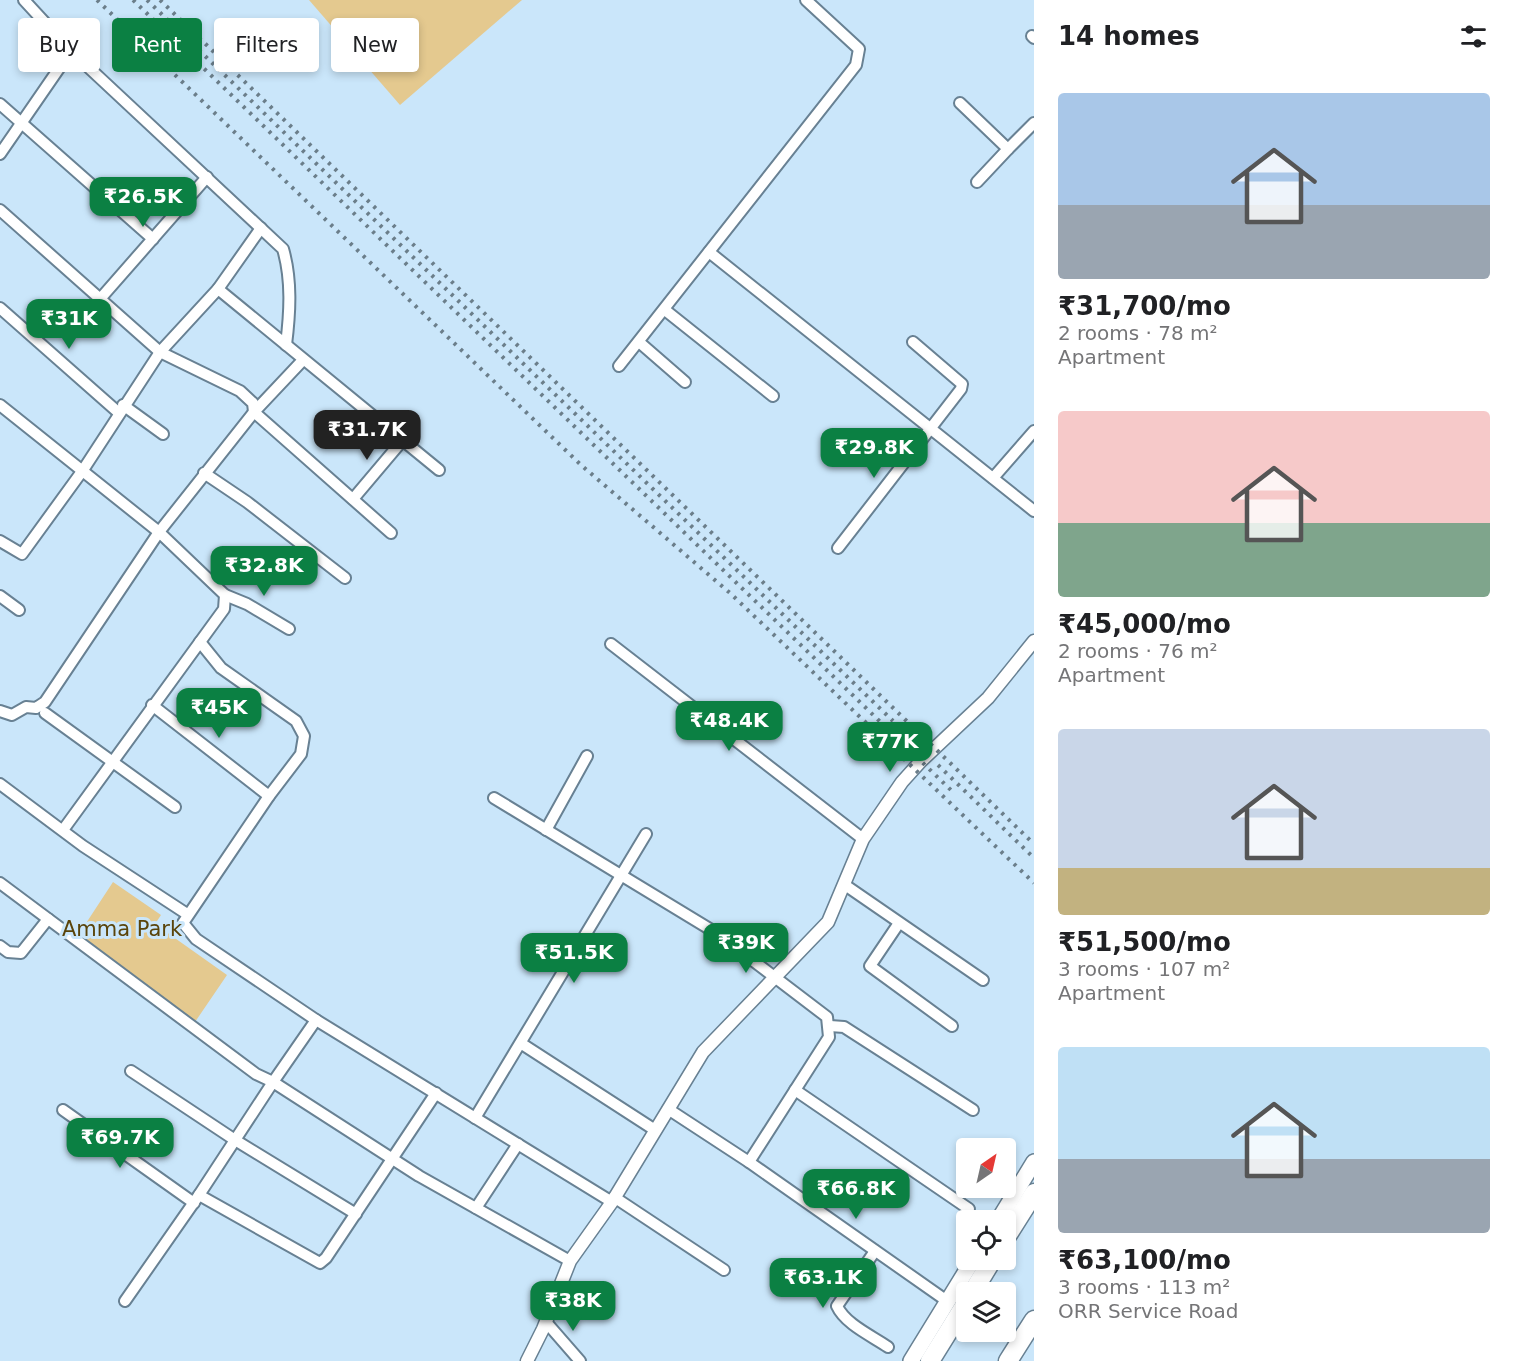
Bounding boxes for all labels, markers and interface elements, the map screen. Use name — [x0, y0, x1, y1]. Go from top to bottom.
chip: Buy — [18, 18, 100, 72]
chip: Rent — [112, 18, 202, 72]
chip: Filters — [214, 18, 319, 72]
chip: New — [331, 18, 419, 72]
icon: filters — [1457, 20, 1490, 53]
text: 14 homes — [1058, 21, 1200, 51]
icon: home — [1220, 132, 1328, 240]
pin: ₹26.5K — [94, 177, 192, 228]
text: ₹26.5K — [104, 184, 182, 208]
text: ₹31,700/mo — [1058, 291, 1231, 321]
pin: ₹31K — [33, 299, 105, 350]
text: ₹31K — [40, 306, 98, 330]
text: 2 rooms · 78 m² — [1058, 321, 1218, 345]
text: Apartment — [1058, 345, 1165, 369]
pin: ₹31.7K — [318, 410, 416, 461]
text: ₹31.7K — [328, 417, 406, 441]
pin: ₹29.8K — [825, 428, 923, 479]
text: ₹29.8K — [835, 435, 913, 459]
icon: home — [1220, 450, 1328, 558]
pin: ₹32.8K — [215, 546, 313, 597]
text: ₹32.8K — [225, 553, 303, 577]
text: ₹45,000/mo — [1058, 609, 1231, 639]
text: 2 rooms · 76 m² — [1058, 639, 1218, 663]
text: Apartment — [1058, 663, 1165, 687]
pin: ₹45K — [183, 688, 255, 739]
text: ₹45K — [190, 695, 248, 719]
pin: ₹48.4K — [680, 701, 778, 752]
text: ₹48.4K — [690, 708, 768, 732]
pin: ₹77K — [854, 722, 926, 773]
text: ₹77K — [861, 729, 919, 753]
icon: home — [1220, 768, 1328, 876]
park label: Amma Park — [62, 917, 183, 941]
pin: ₹39K — [710, 923, 782, 974]
text: ₹51,500/mo — [1058, 927, 1231, 957]
text: ₹39K — [717, 930, 775, 954]
pin: ₹51.5K — [525, 933, 623, 984]
text: ₹51.5K — [535, 940, 613, 964]
text: 3 rooms · 107 m² — [1058, 957, 1230, 981]
text: Apartment — [1058, 981, 1165, 1005]
icon: home — [1220, 1086, 1328, 1194]
pin: ₹69.7K — [71, 1118, 169, 1169]
text: ₹69.7K — [81, 1125, 159, 1149]
north arrow — [956, 1138, 1016, 1198]
map controls — [956, 1138, 1016, 1342]
pin: ₹66.8K — [807, 1169, 905, 1220]
text: ₹66.8K — [817, 1176, 895, 1200]
button: locate — [956, 1210, 1016, 1270]
text: ₹63,100/mo — [1058, 1245, 1231, 1275]
pin: ₹63.1K — [774, 1258, 872, 1309]
text: ₹63.1K — [784, 1265, 862, 1289]
text: 3 rooms · 113 m² — [1058, 1275, 1230, 1299]
pin: ₹38K — [537, 1281, 609, 1332]
button: layers — [956, 1282, 1016, 1342]
text: ₹38K — [544, 1288, 602, 1312]
text: ORR Service Road — [1058, 1299, 1238, 1323]

